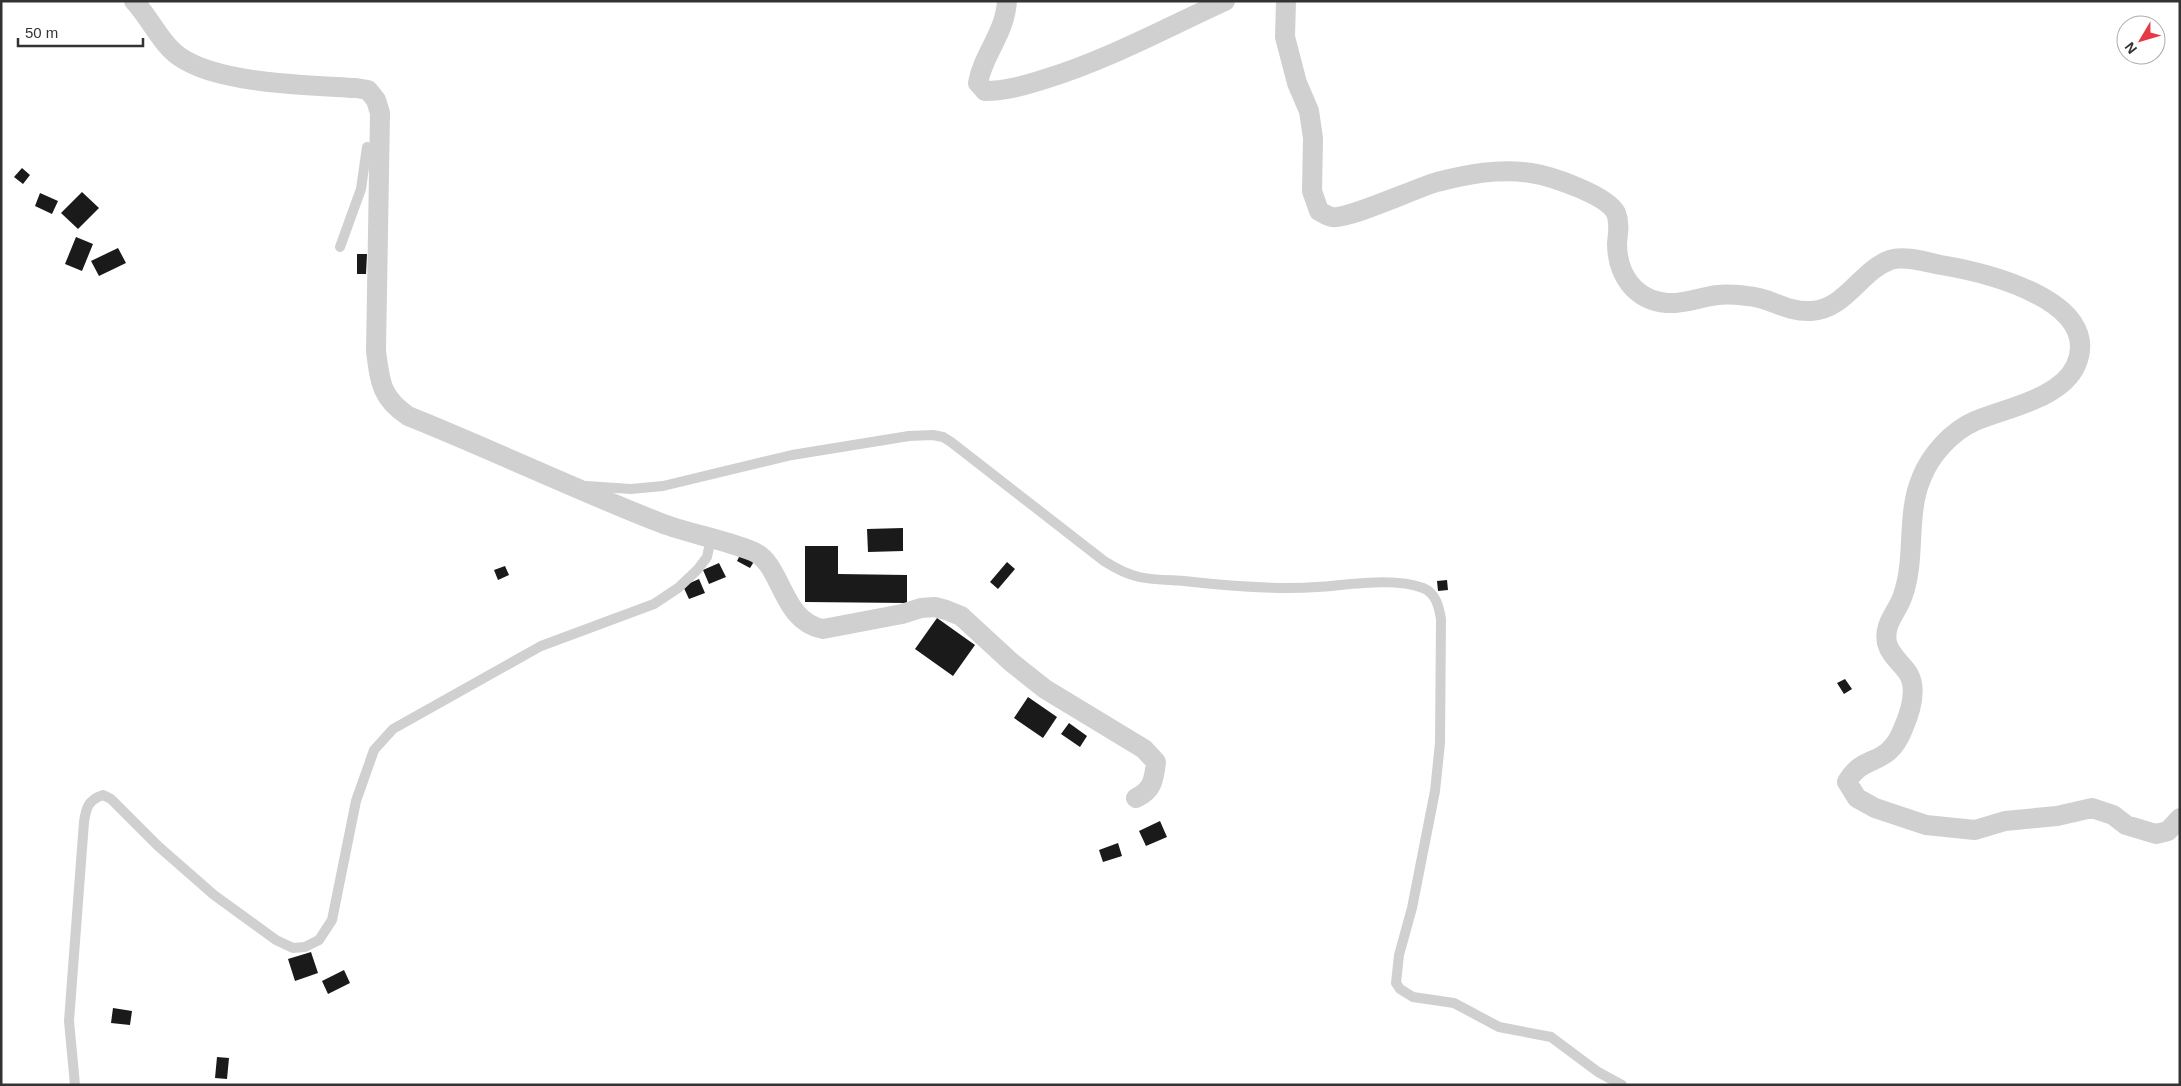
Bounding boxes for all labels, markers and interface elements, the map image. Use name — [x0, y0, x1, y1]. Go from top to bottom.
scale bar — [18, 15, 142, 47]
north arrow — [2116, 15, 2166, 65]
text: 50 m — [25, 24, 58, 41]
text: N — [2121, 39, 2140, 57]

